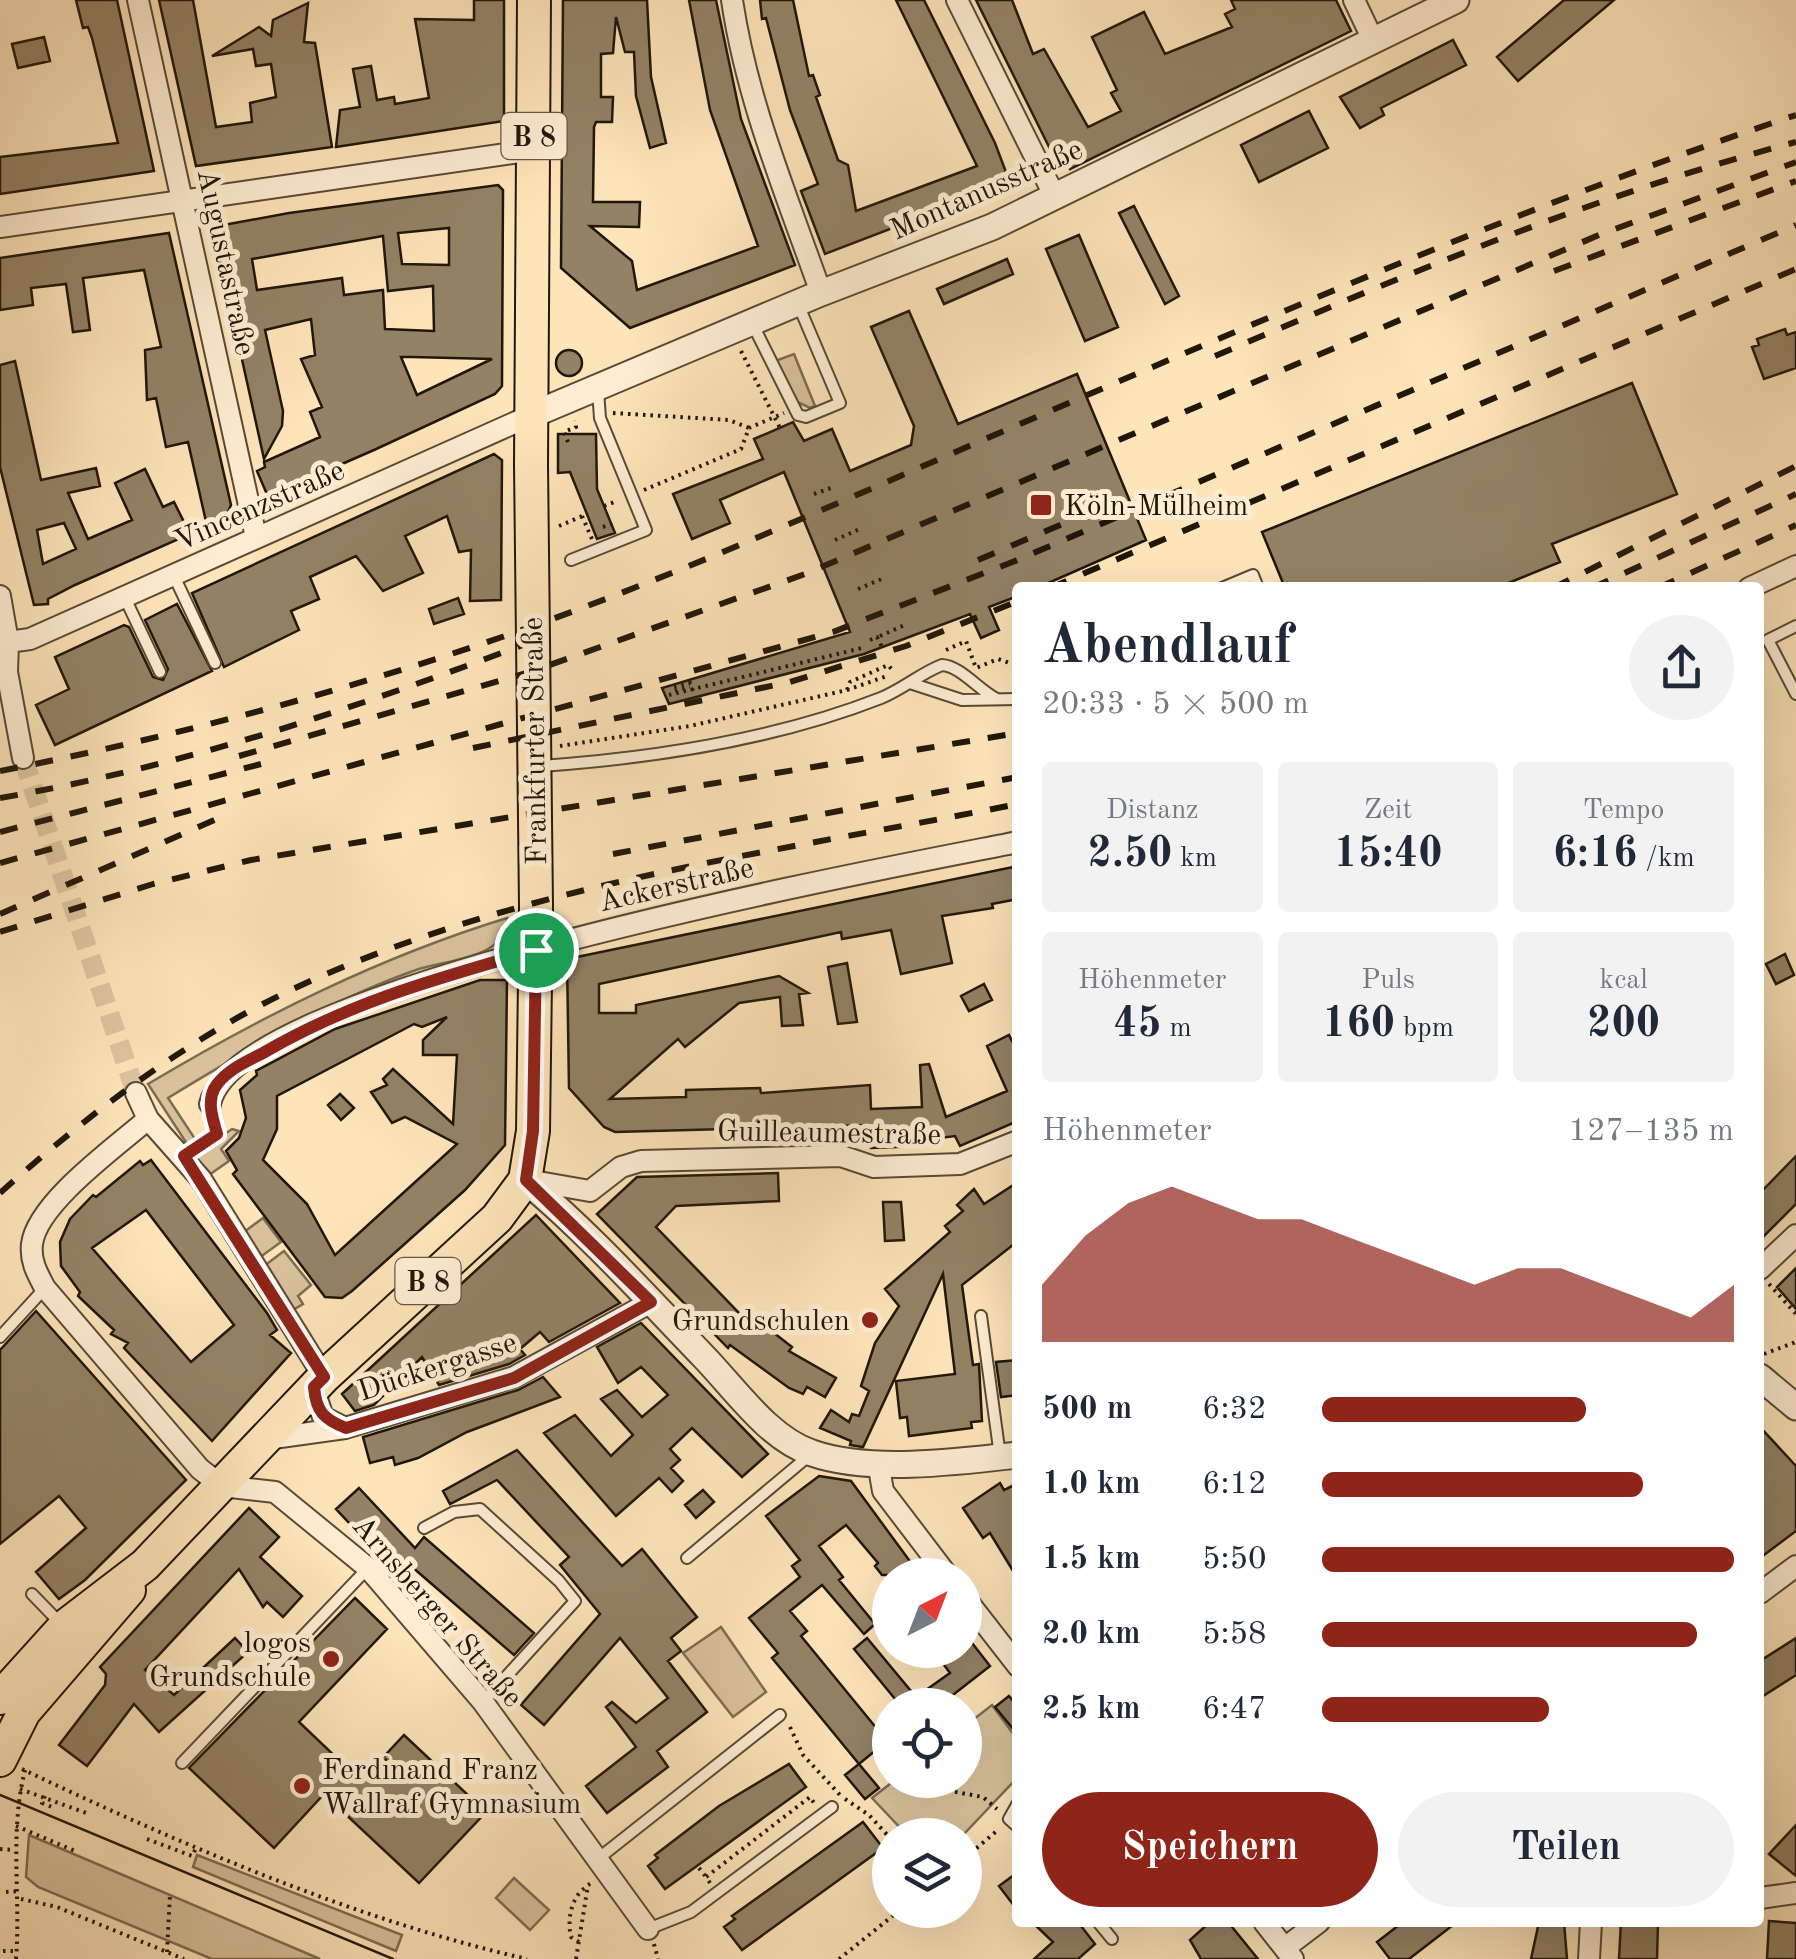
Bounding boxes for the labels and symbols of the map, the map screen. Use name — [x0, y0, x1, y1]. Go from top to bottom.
road number: B 8 — [502, 113, 566, 159]
street label: Montanusstraße — [886, 135, 1087, 247]
street label: Augustastraße — [191, 167, 259, 358]
street label: Vincenzstraße — [170, 456, 349, 558]
marker: Köln-Mülheim — [1028, 492, 1054, 518]
place label: Köln-Mülheim — [1064, 492, 1248, 522]
street label: Frankfurter Straße — [519, 617, 553, 865]
street label: Ackerstraße — [596, 854, 757, 918]
pin — [494, 908, 579, 993]
street label: Guilleaumestraße — [717, 1117, 941, 1151]
road number: B 8 — [396, 1258, 460, 1304]
place label: Grundschulen — [672, 1307, 850, 1337]
marker: Grundschulen — [859, 1309, 881, 1331]
street label: Dückergasse — [354, 1328, 521, 1408]
street label: Arnsberger Straße — [346, 1511, 527, 1714]
north arrow — [872, 1558, 982, 1668]
place label: logos Grundschule — [149, 1629, 311, 1693]
marker: logos Grundschule — [320, 1648, 342, 1670]
place label: Ferdinand Franz Wallraf Gymnasium — [322, 1756, 581, 1820]
marker: Ferdinand Franz Wallraf Gymnasium — [291, 1775, 313, 1797]

